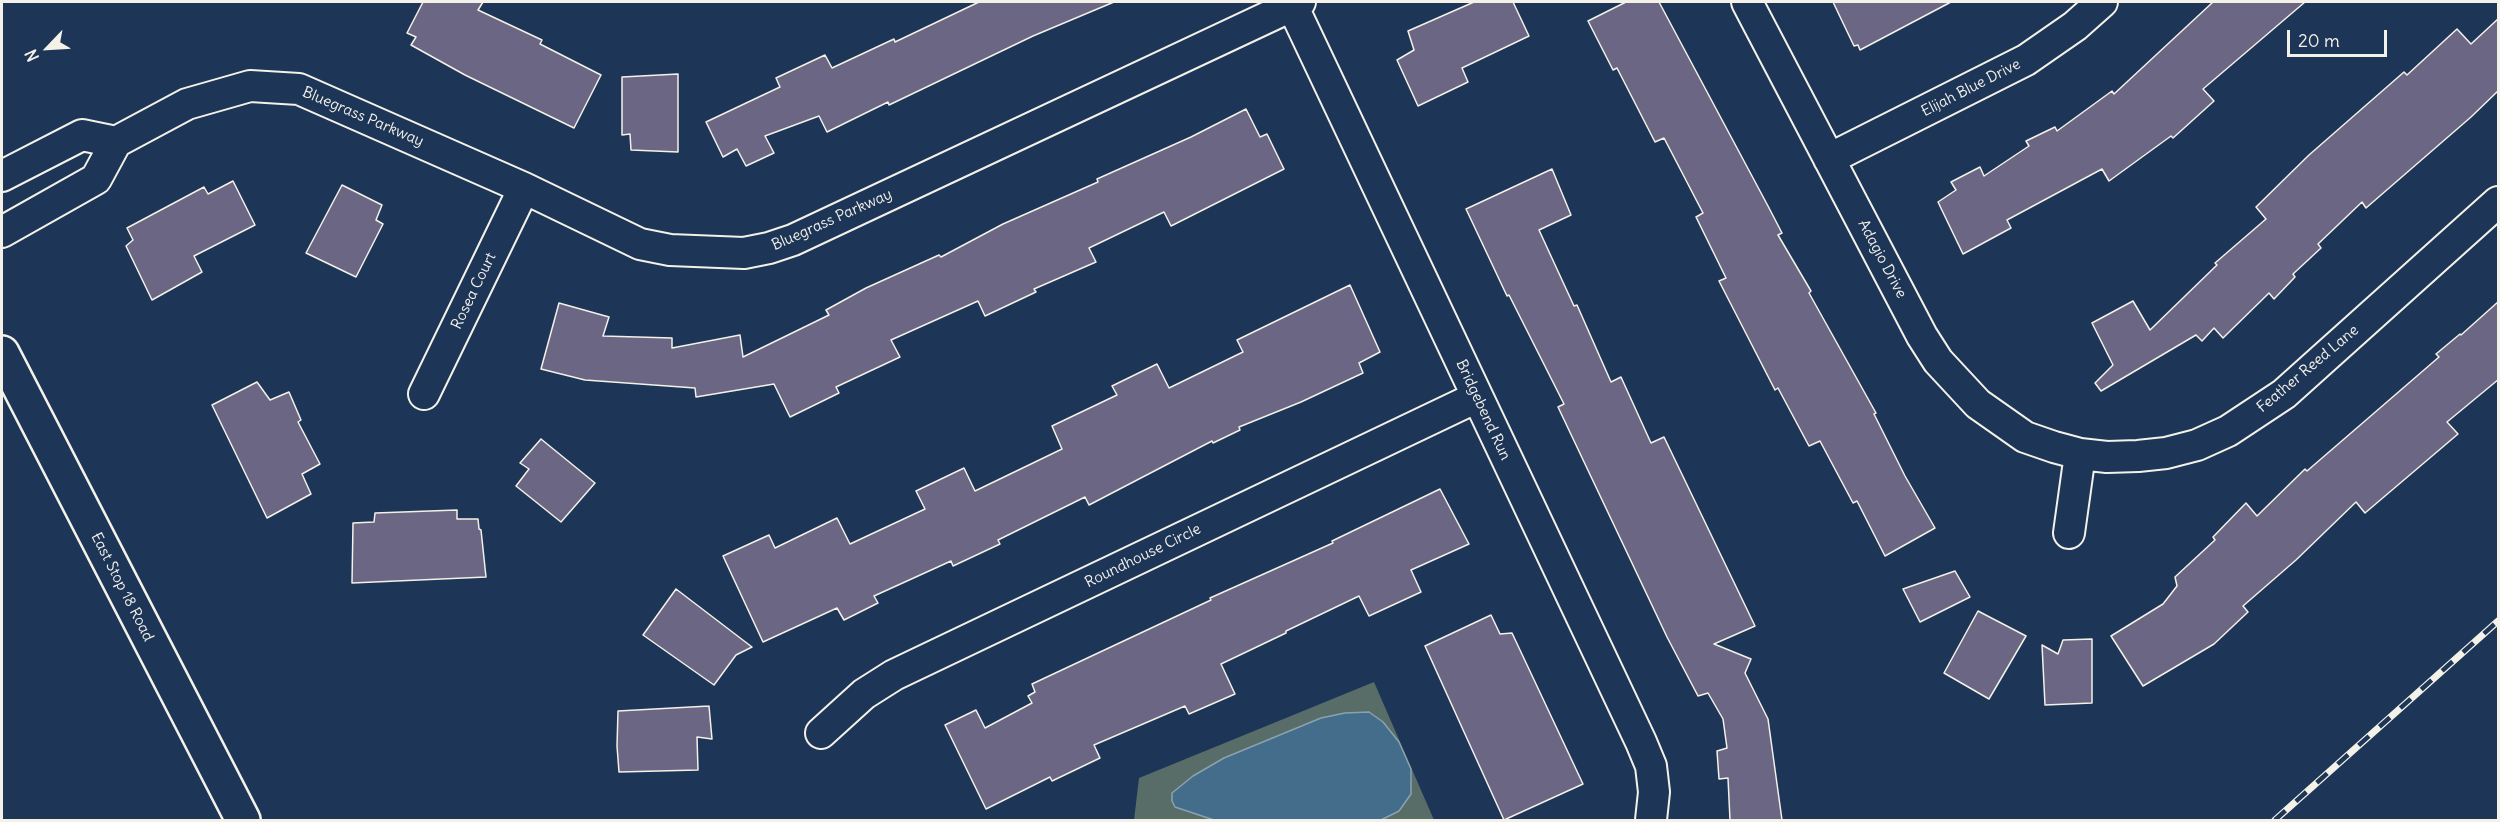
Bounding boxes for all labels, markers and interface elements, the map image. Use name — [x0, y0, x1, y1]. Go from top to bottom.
north arrow — [18, 18, 78, 78]
scale bar — [2290, 18, 2390, 56]
text: 20 m — [2298, 29, 2340, 52]
text: N — [20, 46, 43, 65]
street label: Elijah Blue Drive — [1918, 55, 2024, 121]
street label: Bluegrass Parkway — [300, 83, 426, 151]
street label: Bluegrass Parkway — [769, 185, 895, 255]
street label: Adagio Drive — [1854, 217, 1910, 301]
street label: Rosea Court — [448, 250, 500, 332]
street label: Feather Reed Lane — [2254, 321, 2362, 417]
street label: Bridgebend Run — [1452, 357, 1514, 463]
street label: Roundhouse Circle — [1082, 520, 1204, 592]
street label: East Stop 18 Road — [87, 530, 157, 644]

